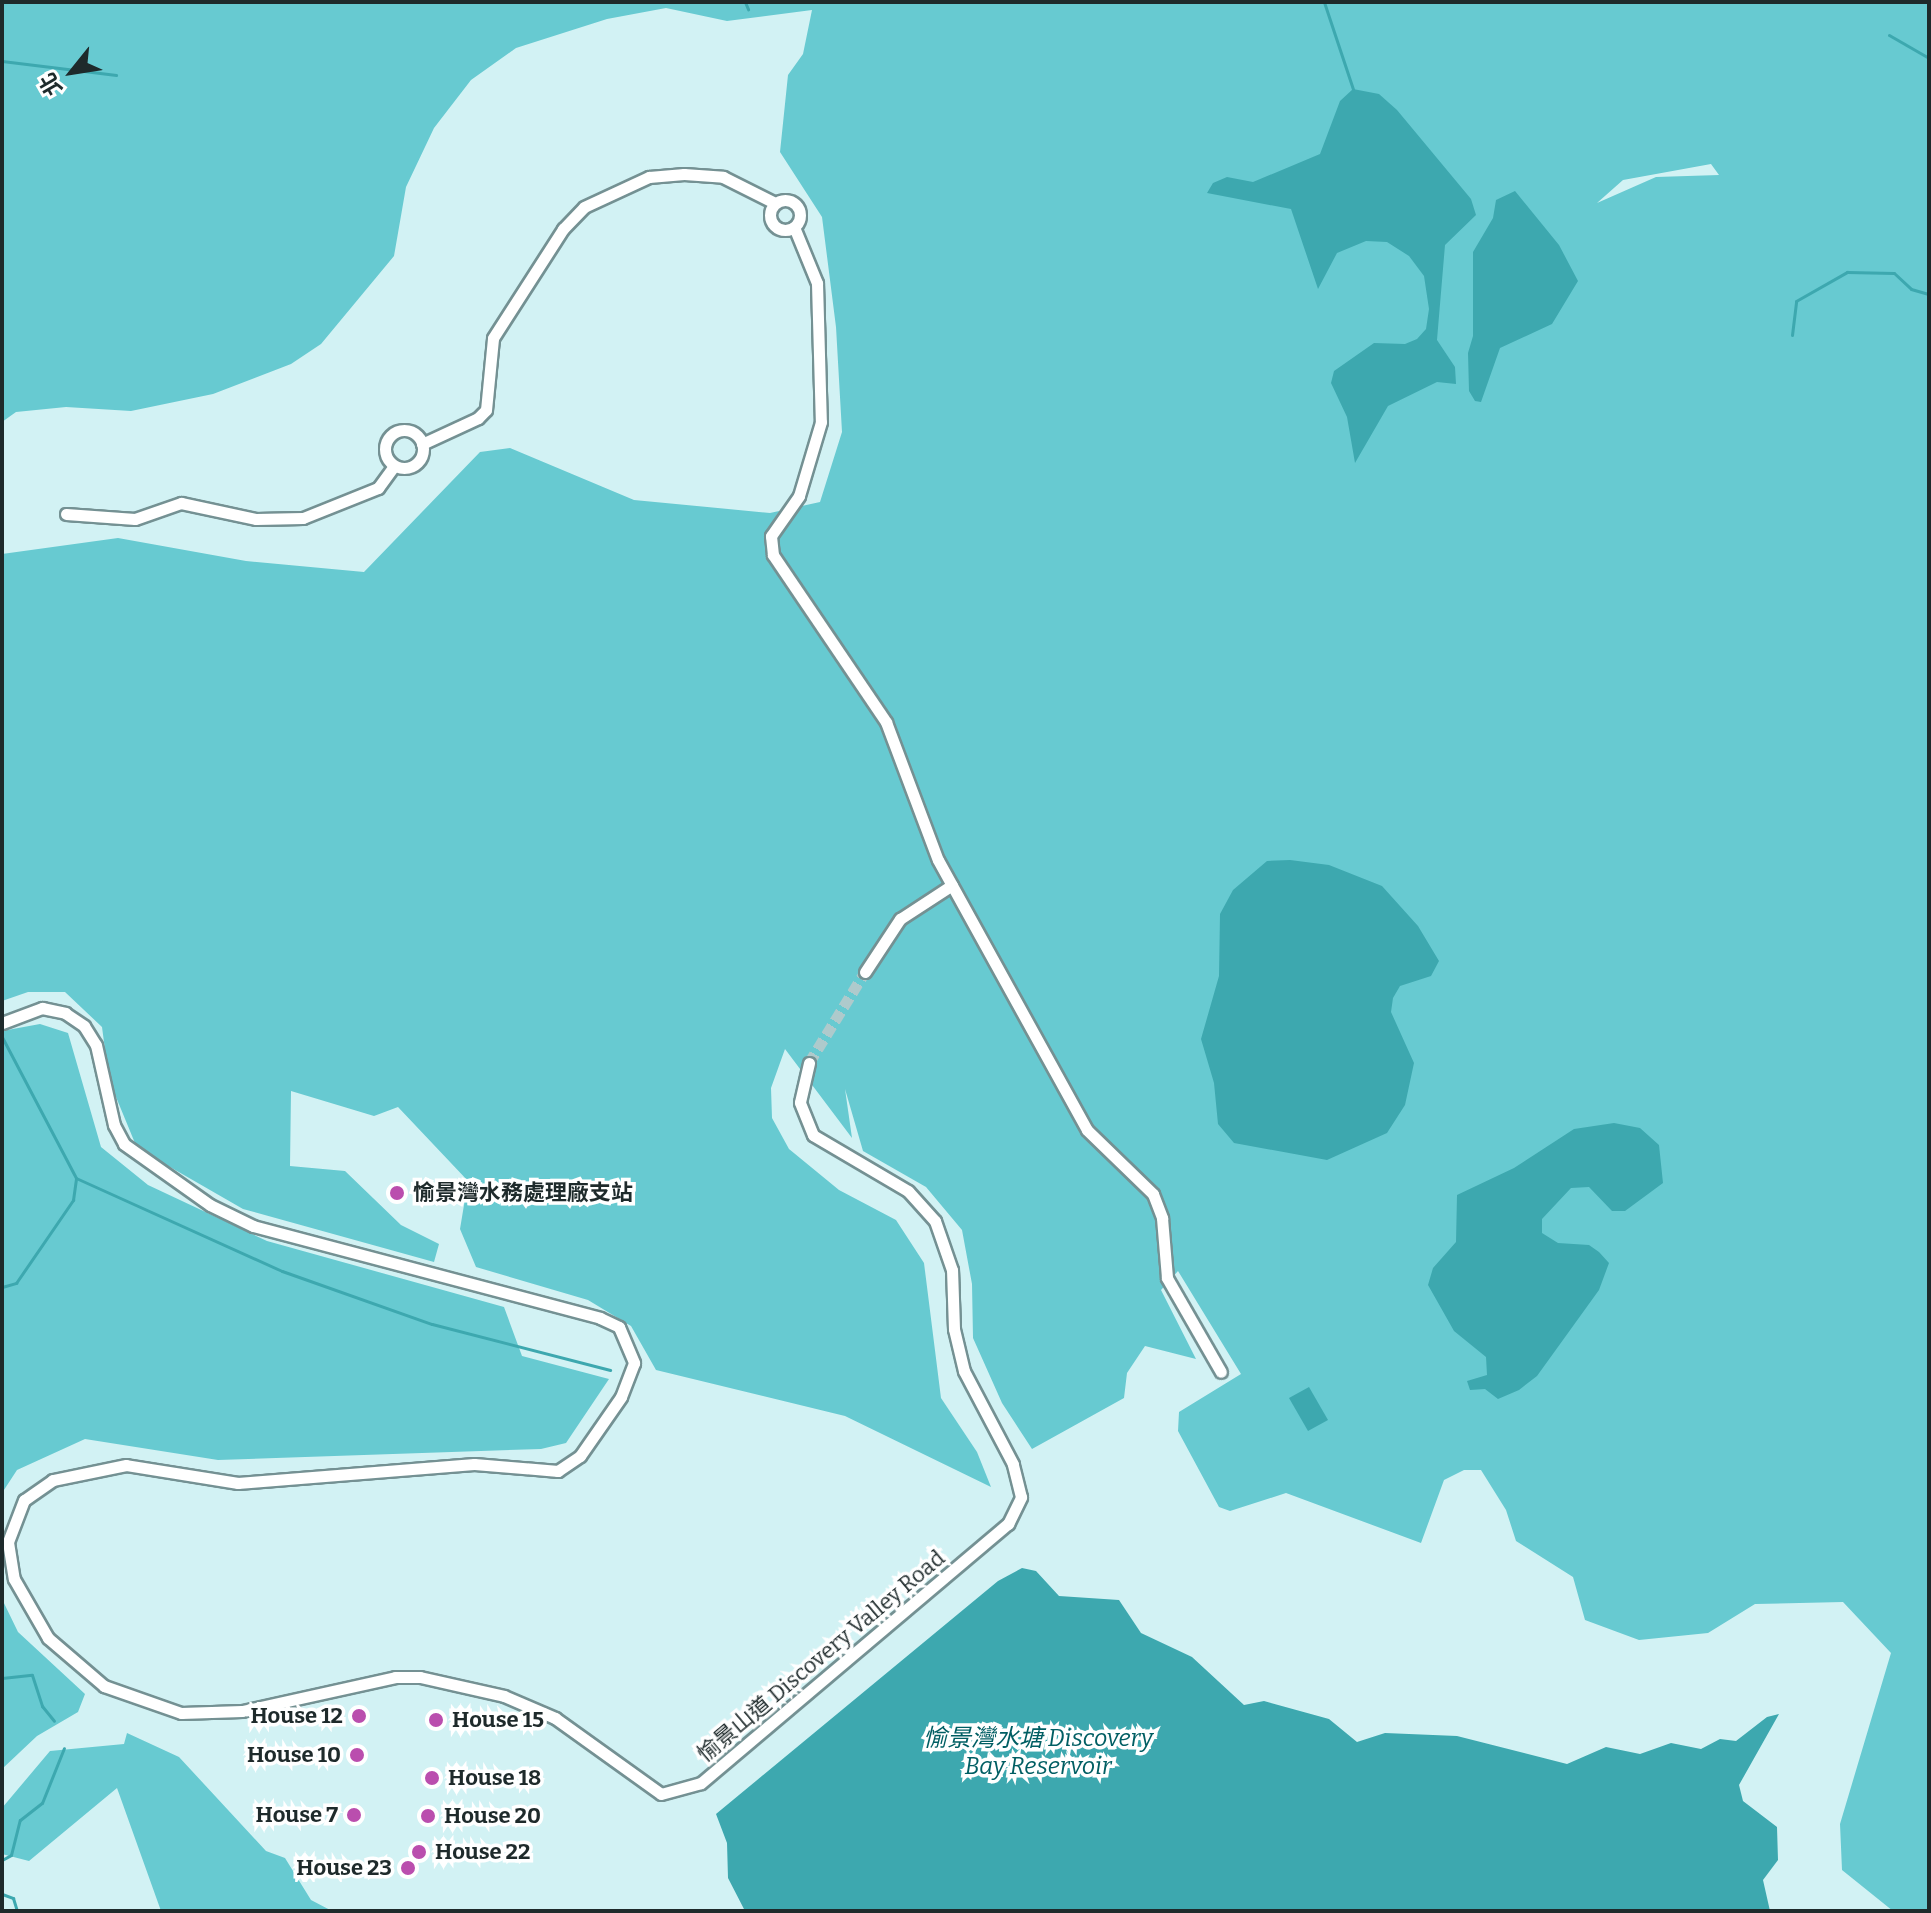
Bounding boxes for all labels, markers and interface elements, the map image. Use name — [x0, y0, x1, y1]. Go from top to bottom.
north arrow — [32, 32, 112, 112]
text: 北 — [34, 68, 68, 101]
place label: 愉景灣水務處理廠支站 — [413, 1180, 633, 1206]
marker: 愉景灣水務處理廠支站 — [388, 1184, 406, 1202]
street label: 愉景山道 Discovery Valley Road — [692, 1545, 950, 1767]
place label: House 12 — [250, 1703, 343, 1729]
marker: House 12 — [350, 1707, 368, 1725]
place label: House 15 — [452, 1707, 544, 1733]
marker: House 15 — [427, 1711, 445, 1729]
water label: 愉景灣水塘 Discovery Bay Reservoir — [923, 1725, 1153, 1781]
place label: House 10 — [247, 1742, 341, 1768]
marker: House 10 — [348, 1746, 366, 1764]
place label: House 18 — [448, 1765, 541, 1791]
marker: House 18 — [423, 1769, 441, 1787]
place label: House 7 — [256, 1802, 338, 1828]
place label: House 20 — [444, 1803, 541, 1829]
marker: House 7 — [345, 1806, 363, 1824]
marker: House 20 — [419, 1807, 437, 1825]
place label: House 22 — [435, 1839, 530, 1865]
marker: House 22 — [410, 1843, 428, 1861]
place label: House 23 — [296, 1855, 392, 1881]
marker: House 23 — [399, 1859, 417, 1877]

